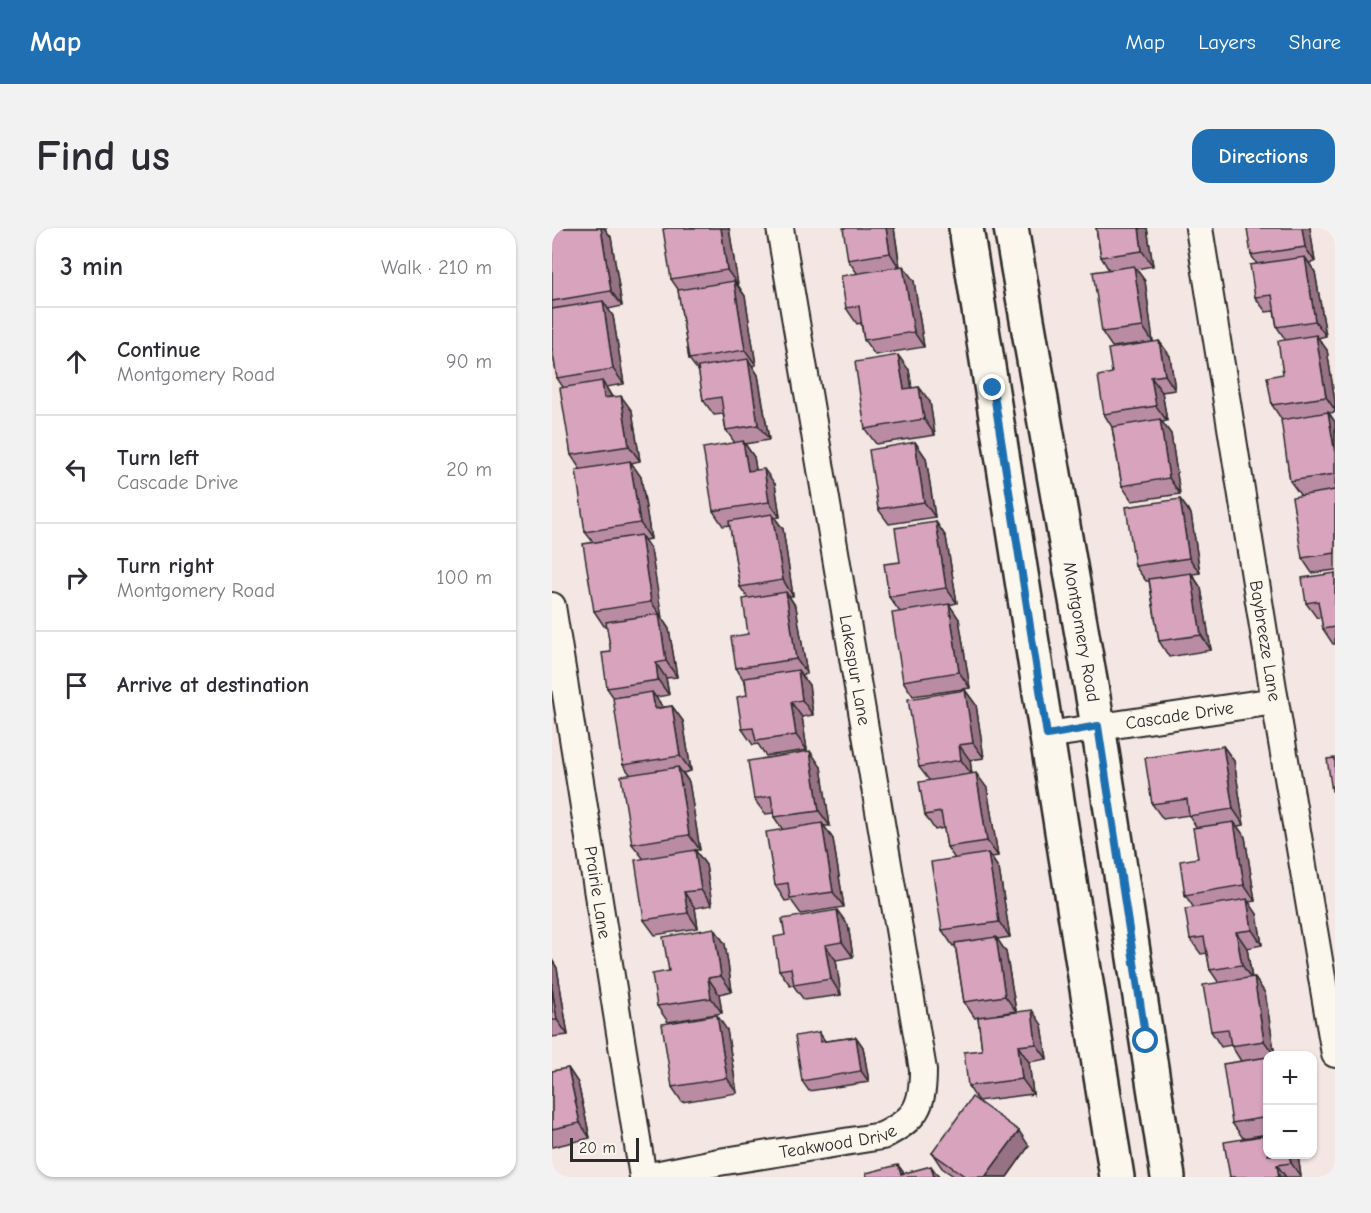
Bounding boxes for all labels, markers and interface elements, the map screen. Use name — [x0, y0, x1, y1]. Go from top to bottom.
text: Map — [30, 26, 81, 58]
text: Map — [1126, 30, 1165, 54]
text: Layers — [1198, 30, 1256, 54]
text: Share — [1289, 30, 1341, 54]
button: Directions — [1192, 129, 1335, 183]
text: Find us — [36, 132, 170, 181]
text: 3 min — [60, 252, 123, 282]
text: Walk · 210 m — [381, 256, 492, 279]
text: Continue — [117, 337, 200, 363]
icon: ahead — [60, 345, 93, 378]
text: 90 m — [446, 350, 492, 373]
text: Montgomery Road — [117, 363, 275, 386]
route end — [979, 374, 1005, 400]
text: Turn left — [117, 445, 199, 471]
icon: left — [60, 453, 93, 486]
text: 20 m — [446, 458, 492, 481]
text: Cascade Drive — [117, 471, 238, 494]
text: Turn right — [117, 553, 214, 579]
street label: Montgomery Road — [1058, 560, 1104, 704]
icon: right — [60, 561, 93, 594]
text: 100 m — [437, 566, 492, 589]
text: Montgomery Road — [117, 579, 275, 602]
street label: Baybreeze Lane — [1245, 579, 1285, 703]
street label: Lakespur Lane — [834, 613, 875, 727]
icon: arrive — [60, 669, 93, 702]
text: Arrive at destination — [117, 672, 309, 698]
street label: Cascade Drive — [1124, 697, 1235, 734]
street label: Prairie Lane — [579, 845, 615, 940]
route start — [1132, 1027, 1158, 1053]
map controls — [1263, 1051, 1317, 1159]
button: + — [1263, 1051, 1317, 1105]
button: − — [1263, 1105, 1317, 1159]
street label: Teakwood Drive — [778, 1120, 901, 1163]
scale bar — [570, 1135, 639, 1162]
text: 20 m — [579, 1139, 616, 1157]

